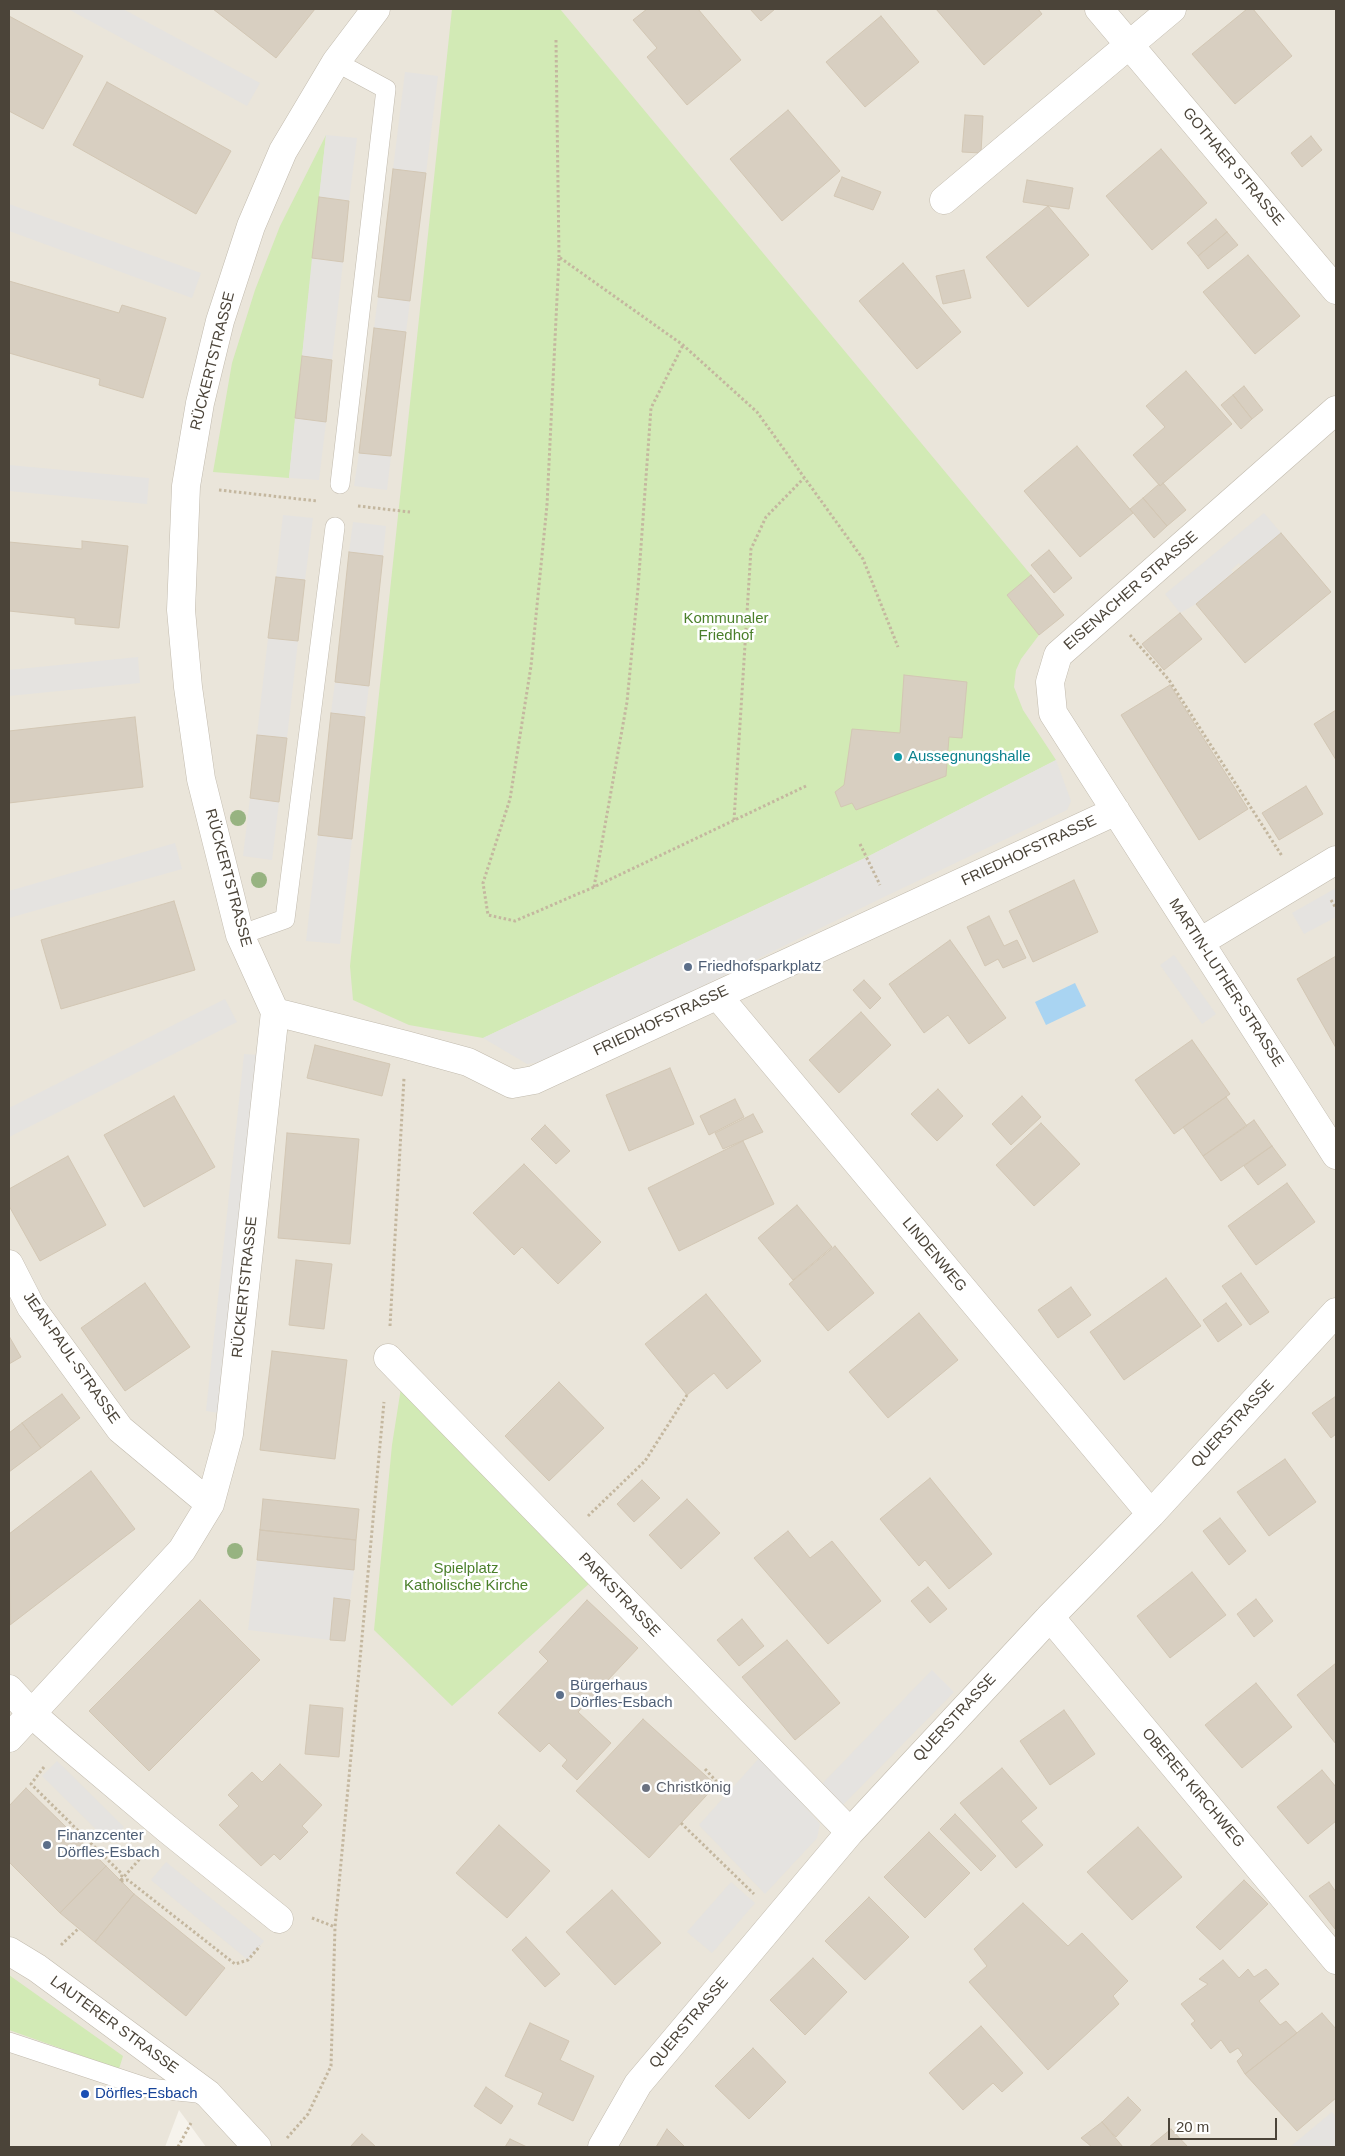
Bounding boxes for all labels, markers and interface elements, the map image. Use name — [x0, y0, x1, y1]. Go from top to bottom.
street label: GOTHAER STRASSE — [1178, 104, 1288, 230]
street label: RÜCKERTSTRASSE — [187, 290, 239, 432]
street label: EISENACHER STRASSE — [1060, 528, 1202, 654]
park label: Kommunaler Friedhof — [683, 610, 769, 645]
place label: Aussegnungshalle — [908, 748, 1031, 766]
marker: Aussegnungshalle — [892, 751, 904, 763]
street label: RÜCKERTSTRASSE — [201, 807, 255, 949]
street label: FRIEDHOFSTRASSE — [959, 812, 1099, 890]
street label: MARTIN-LUTHER-STRASSE — [1165, 895, 1287, 1071]
place label: Friedhofsparkplatz — [698, 958, 821, 976]
marker: Friedhofsparkplatz — [682, 961, 694, 973]
street label: FRIEDHOFSTRASSE — [591, 982, 731, 1060]
street label: LINDENWEG — [898, 1214, 970, 1296]
street label: RÜCKERTSTRASSE — [229, 1215, 261, 1359]
street label: JEAN-PAUL-STRASSE — [19, 1289, 123, 1427]
street label: QUERSTRASSE — [1188, 1376, 1278, 1472]
street label: PARKSTRASSE — [574, 1549, 664, 1641]
park label: Spielplatz Katholische Kirche — [404, 1560, 528, 1595]
street label: QUERSTRASSE — [910, 1670, 1000, 1766]
place label: Bürgerhaus Dörfles-Esbach — [570, 1677, 673, 1712]
marker: Bürgerhaus Dörfles-Esbach — [554, 1689, 566, 1701]
street label: OBERER KIRCHWEG — [1138, 1725, 1248, 1851]
place label: Christkönig — [656, 1779, 731, 1797]
marker: Christkönig — [640, 1782, 652, 1794]
place label: Finanzcenter Dörfles-Esbach — [57, 1827, 160, 1862]
marker: Finanzcenter Dörfles-Esbach — [41, 1839, 53, 1851]
street label: LAUTERER STRASSE — [46, 1972, 182, 2078]
street label: QUERSTRASSE — [646, 1974, 732, 2072]
place label: Dörfles-Esbach — [95, 2085, 198, 2103]
marker: Dörfles-Esbach — [79, 2088, 91, 2100]
scale bar — [1170, 2108, 1279, 2140]
text: 20 m — [1176, 2118, 1209, 2135]

